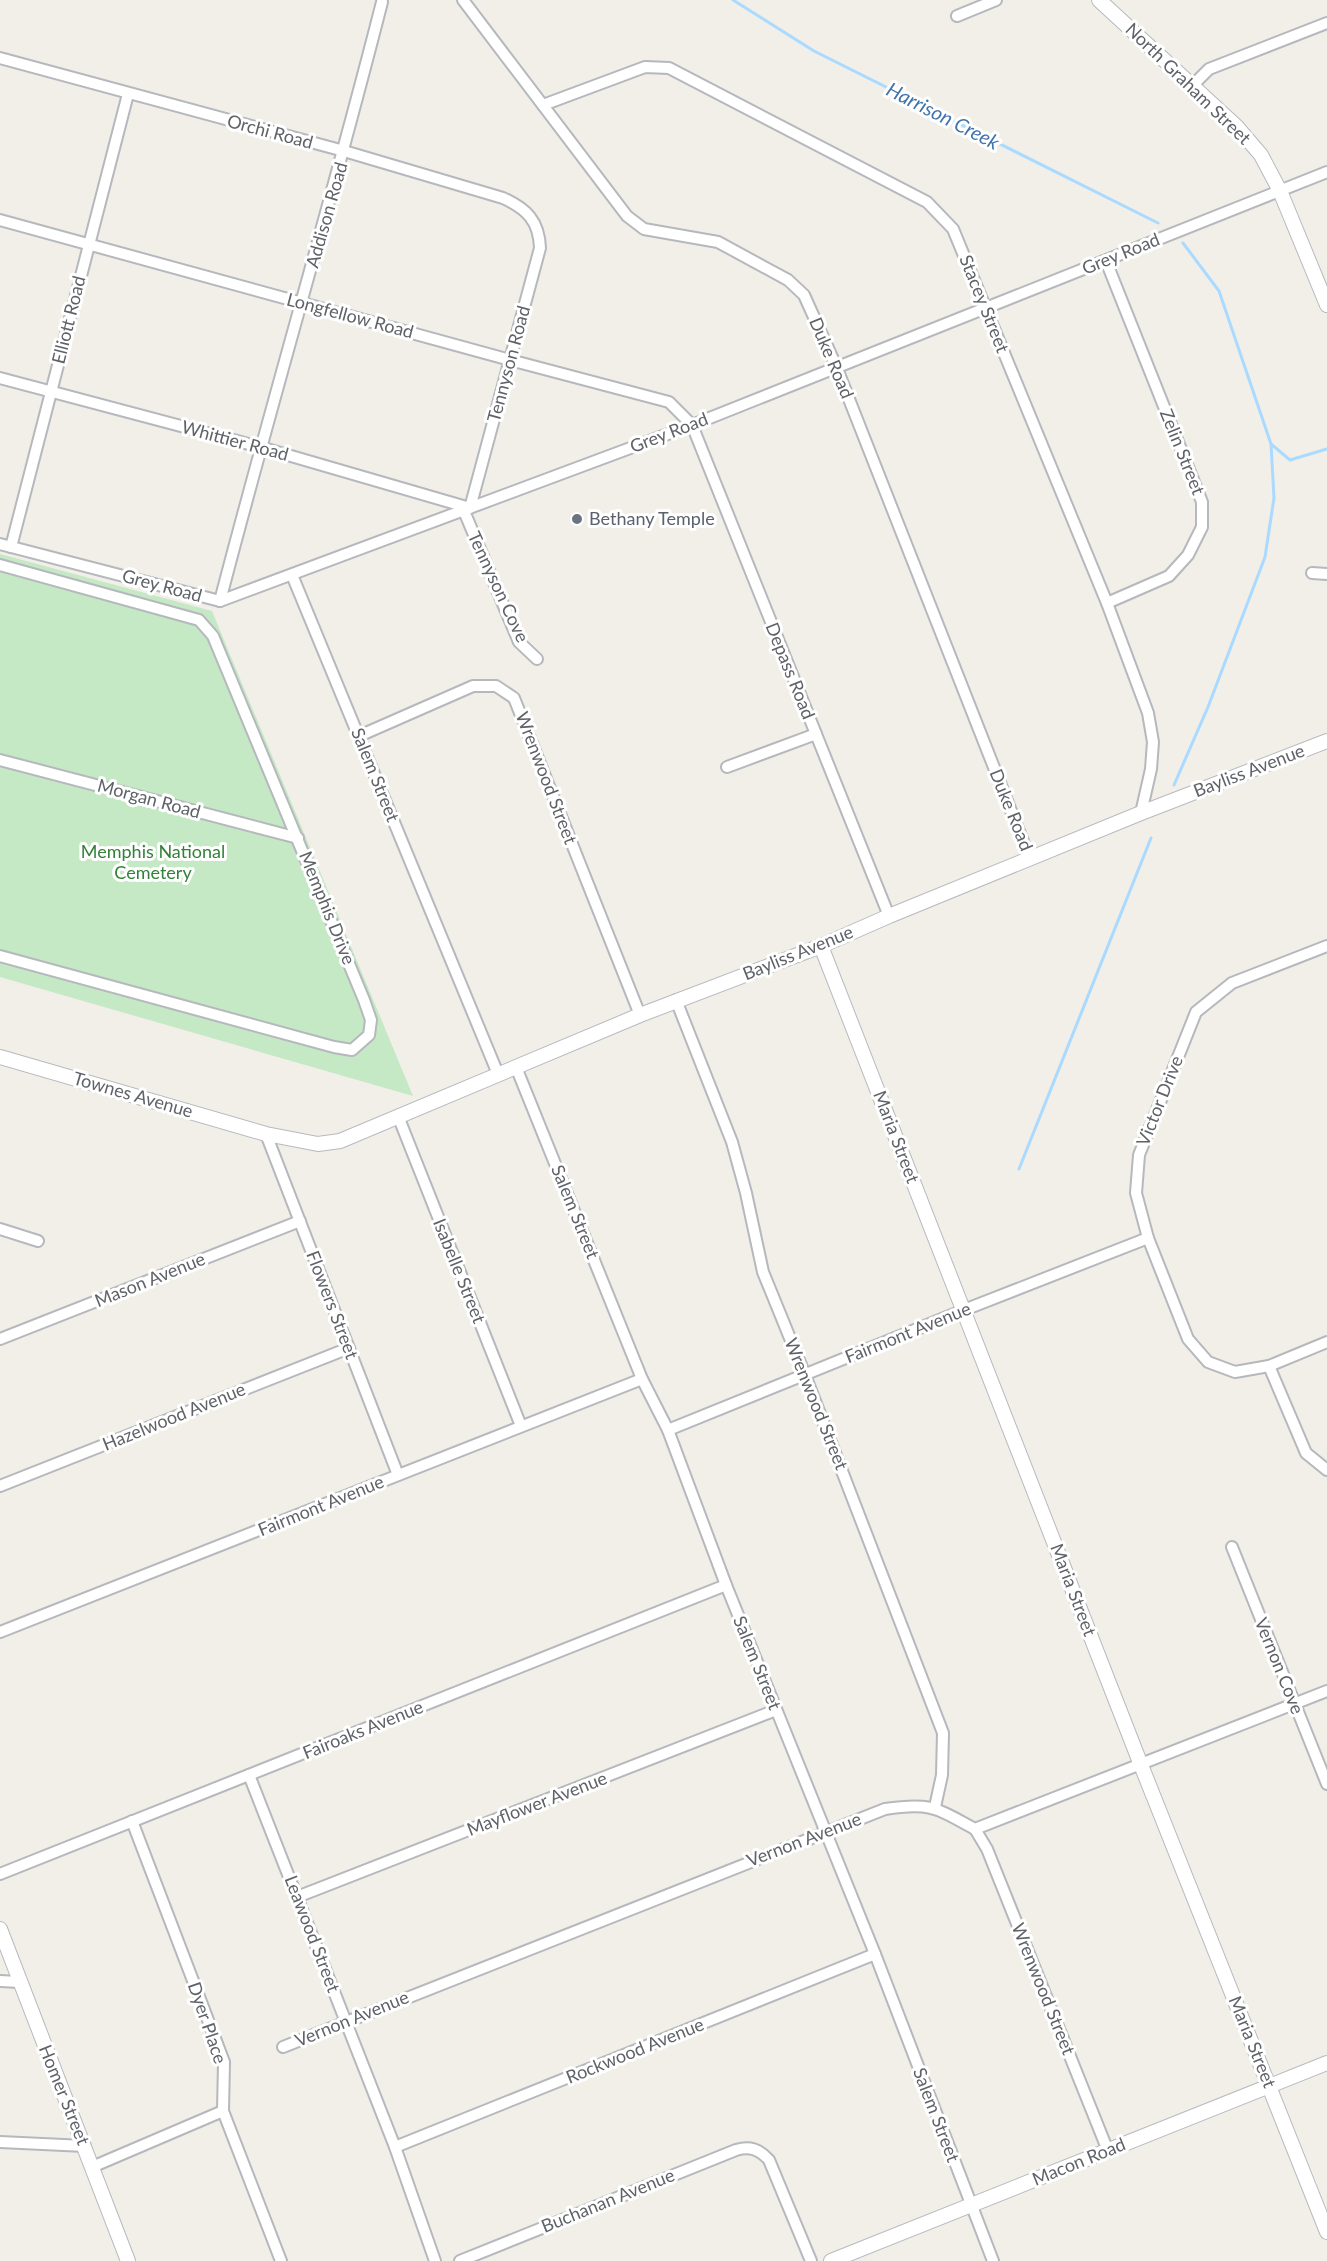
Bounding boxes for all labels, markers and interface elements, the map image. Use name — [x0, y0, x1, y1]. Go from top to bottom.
street label: North Graham Street — [1122, 18, 1256, 149]
water label: Harrison Creek — [883, 76, 1004, 154]
street label: Orchi Road — [225, 109, 316, 153]
street label: Addison Road — [300, 159, 352, 270]
street label: Grey Road — [1079, 228, 1163, 279]
street label: Stacey Street — [955, 252, 1015, 356]
street label: Elliott Road — [46, 273, 90, 366]
street label: Longfellow Road — [284, 288, 416, 343]
street label: Tennyson Road — [482, 303, 534, 424]
street label: Duke Road — [805, 314, 859, 402]
street label: Zelin Street — [1156, 406, 1210, 498]
street label: Grey Road — [626, 407, 711, 457]
street label: Whittier Road — [179, 415, 291, 465]
place label: Bethany Temple — [589, 507, 715, 529]
marker: Bethany Temple — [570, 512, 584, 526]
street label: Tennyson Cove — [464, 528, 534, 646]
street label: Grey Road — [120, 564, 205, 606]
street label: Depass Road — [762, 619, 820, 722]
street label: Wrenwood Street — [512, 708, 582, 847]
street label: Salem Street — [347, 725, 405, 825]
street label: Bayliss Avenue — [1190, 739, 1307, 801]
street label: Duke Road — [986, 766, 1038, 854]
street label: Morgan Road — [95, 774, 203, 822]
park label: Memphis National Cemetery — [81, 840, 225, 883]
street label: Memphis Drive — [295, 848, 361, 968]
street label: Bayliss Avenue — [739, 920, 856, 984]
street label: Victor Drive — [1131, 1052, 1187, 1149]
street label: Townes Avenue — [71, 1066, 196, 1122]
street label: Maria Street — [869, 1087, 925, 1186]
street label: Salem Street — [547, 1162, 605, 1262]
street label: Isabelle Street — [429, 1215, 491, 1327]
street label: Mason Avenue — [91, 1247, 208, 1311]
street label: Flowers Street — [302, 1247, 364, 1362]
street label: Fairmont Avenue — [842, 1297, 974, 1367]
street label: Wrenwood Street — [780, 1335, 854, 1473]
street label: Hazelwood Avenue — [99, 1377, 248, 1455]
street label: Fairmont Avenue — [255, 1470, 387, 1540]
street label: Maria Street — [1046, 1540, 1102, 1639]
street label: Salem Street — [729, 1613, 787, 1713]
street label: Vernon Cove — [1251, 1614, 1309, 1717]
street label: Fairoaks Avenue — [299, 1695, 426, 1763]
street label: Mayflower Avenue — [463, 1766, 610, 1840]
street label: Vernon Avenue — [743, 1807, 864, 1871]
street label: Leawood Street — [281, 1872, 346, 1996]
street label: Wrenwood Street — [1007, 1920, 1081, 2058]
street label: Dyer Place — [184, 1979, 232, 2066]
street label: Vernon Avenue — [292, 1985, 412, 2051]
street label: Maria Street — [1225, 1992, 1282, 2091]
street label: Rockwood Avenue — [562, 2012, 707, 2088]
street label: Homer Street — [35, 2041, 95, 2148]
street label: Salem Street — [909, 2064, 965, 2165]
street label: Macon Road — [1029, 2132, 1128, 2190]
street label: Buchanan Avenue — [538, 2163, 677, 2237]

